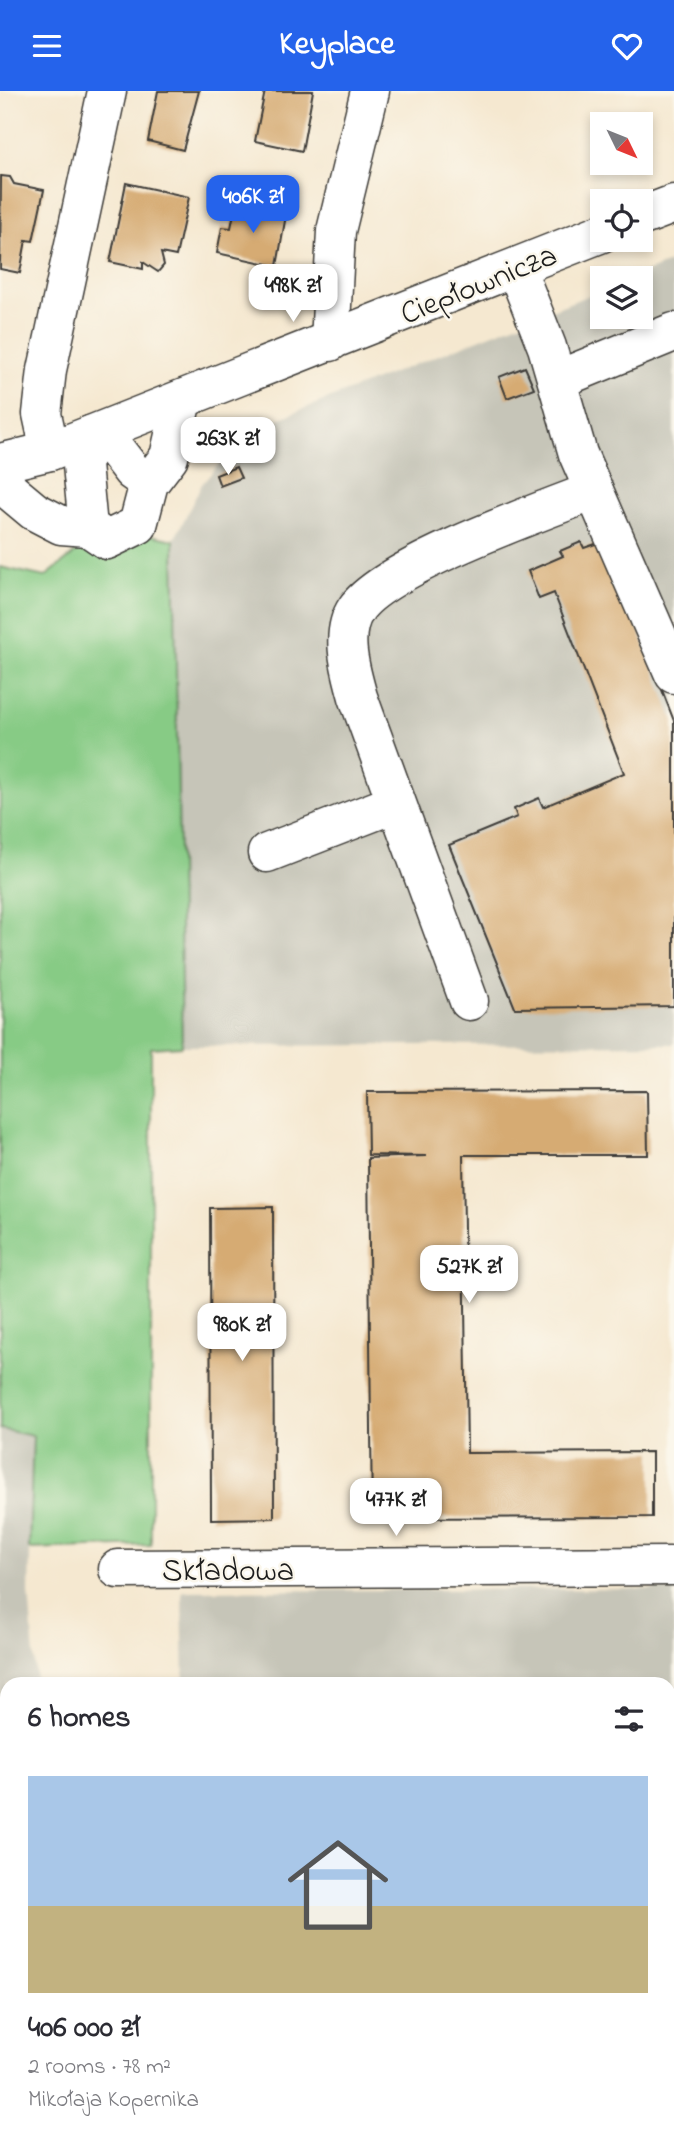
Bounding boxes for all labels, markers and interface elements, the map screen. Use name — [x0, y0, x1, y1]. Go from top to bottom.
text: Keyplace — [279, 22, 395, 69]
icon: menu — [28, 27, 66, 65]
icon: heart — [608, 27, 646, 65]
north arrow — [590, 112, 653, 175]
map controls — [590, 112, 653, 329]
pin: 406K zł — [188, 176, 318, 235]
text: 406K zł — [222, 181, 284, 214]
button: locate — [590, 189, 653, 252]
street label: Ciepłownicza — [394, 233, 565, 339]
pin: 498K zł — [228, 265, 358, 324]
button: layers — [590, 266, 653, 329]
text: 498K zł — [265, 270, 321, 303]
pin: 263K zł — [163, 417, 293, 477]
text: 263K zł — [197, 423, 259, 456]
pin: 527K zł — [404, 1245, 534, 1305]
text: 527K zł — [436, 1251, 502, 1284]
pin: 980K zł — [177, 1303, 307, 1363]
text: 980K zł — [213, 1309, 271, 1342]
pin: 477K zł — [331, 1479, 461, 1538]
text: 477K zł — [366, 1484, 426, 1517]
street label: Składowa — [162, 1549, 294, 1596]
text: 6 homes — [28, 1697, 131, 1741]
icon: filters — [610, 1700, 648, 1738]
icon: home — [275, 1822, 401, 1948]
text: 406 000 zł — [28, 2007, 140, 2051]
text: 2 rooms · 78 m² — [28, 2051, 171, 2084]
text: Mikołaja Kopernika — [28, 2084, 199, 2117]

